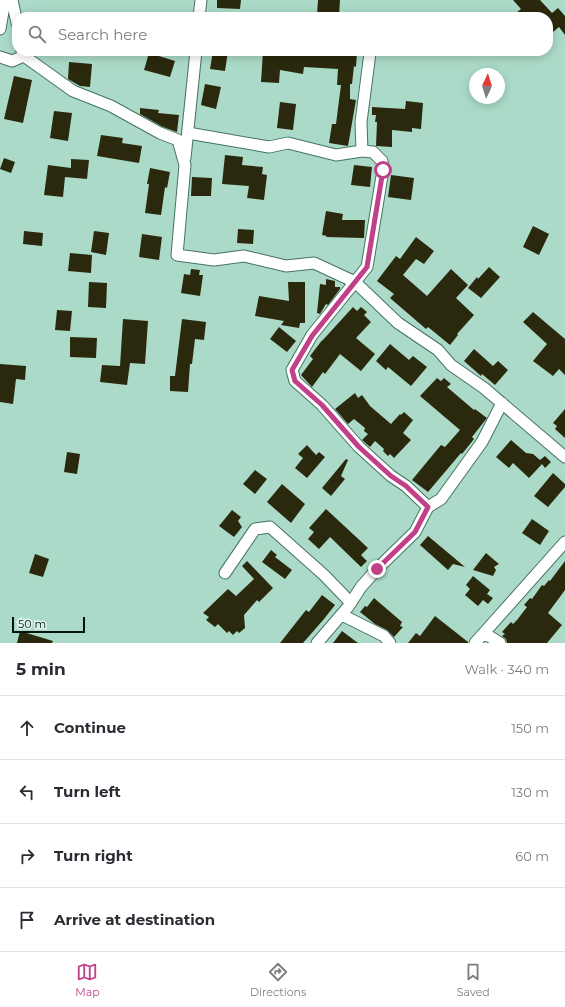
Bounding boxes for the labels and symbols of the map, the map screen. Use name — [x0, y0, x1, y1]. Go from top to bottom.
north arrow — [469, 68, 505, 104]
route start — [374, 161, 392, 179]
route end — [368, 560, 386, 578]
scale bar — [12, 615, 85, 634]

